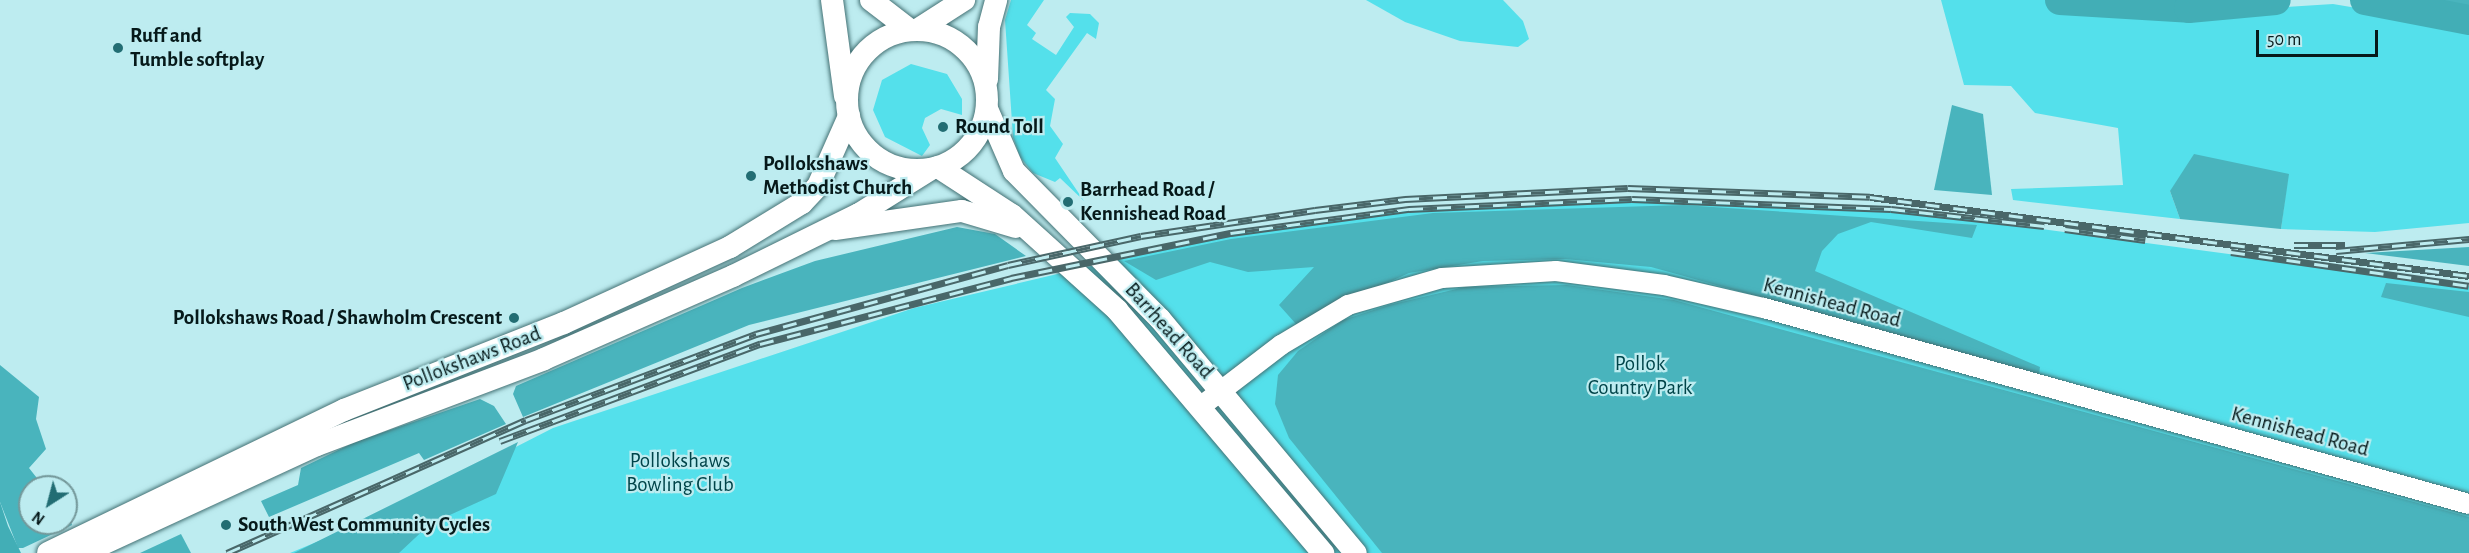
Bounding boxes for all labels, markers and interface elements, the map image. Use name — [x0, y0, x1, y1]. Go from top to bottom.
scale bar — [2259, 18, 2380, 56]
place label: Ruff and Tumble softplay — [130, 23, 264, 73]
text: 50 m — [2267, 31, 2301, 49]
marker: Ruff and Tumble softplay — [111, 41, 125, 55]
place label: Round Toll — [955, 114, 1044, 140]
marker: Round Toll — [936, 120, 950, 134]
place label: Pollokshaws Methodist Church — [763, 151, 912, 201]
marker: Pollokshaws Methodist Church — [744, 169, 758, 183]
place label: Barrhead Road / Kennishead Road — [1080, 177, 1226, 227]
marker: Barrhead Road / Kennishead Road — [1061, 195, 1075, 209]
street label: Kennishead Road — [1760, 273, 1904, 333]
street label: Barrhead Road — [1119, 278, 1219, 384]
place label: Pollokshaws Road / Shawholm Crescent — [173, 305, 502, 331]
marker: Pollokshaws Road / Shawholm Crescent — [507, 311, 521, 325]
street label: Pollokshaws Road — [399, 321, 545, 397]
park label: Pollok Country Park — [1588, 351, 1692, 401]
street label: Kennishead Road — [2228, 402, 2372, 462]
park label: Pollokshaws Bowling Club — [626, 448, 734, 498]
north arrow — [18, 475, 78, 535]
text: N — [29, 508, 48, 528]
place label: South West Community Cycles — [238, 512, 490, 538]
marker: South West Community Cycles — [219, 518, 233, 532]

